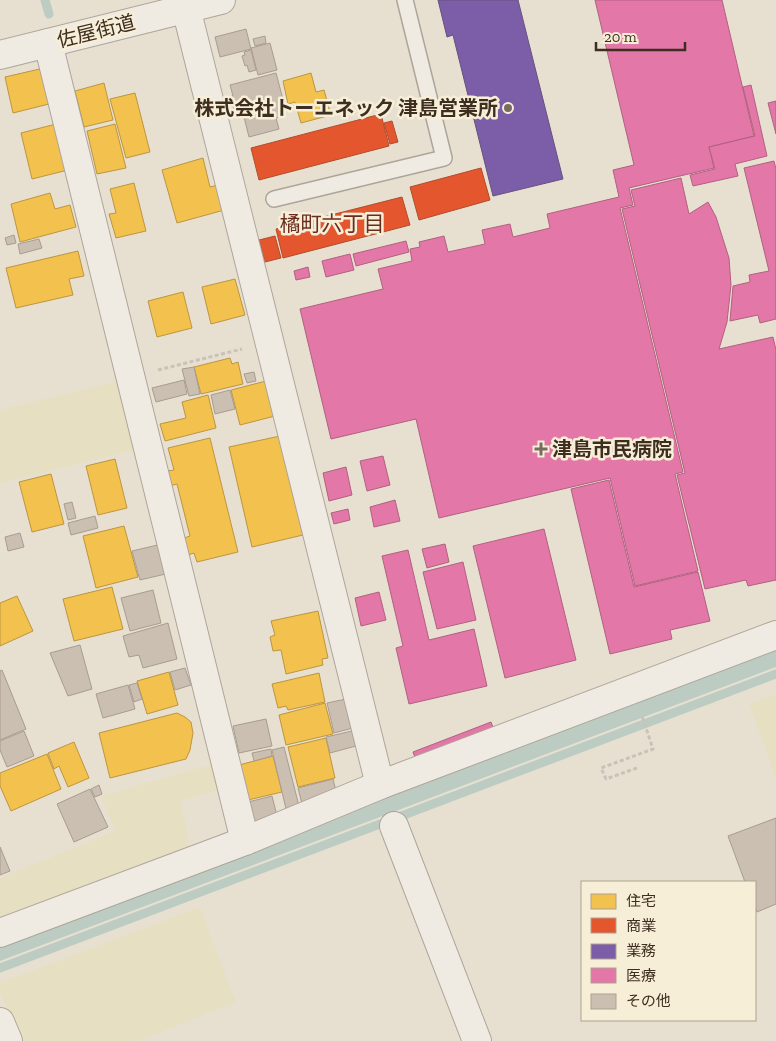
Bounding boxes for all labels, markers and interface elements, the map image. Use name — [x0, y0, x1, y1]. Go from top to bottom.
street label: 佐屋街道 — [54, 10, 138, 52]
scale bar — [596, 20, 685, 52]
text: 20 m — [604, 28, 637, 46]
place label: 株式会社トーエネック 津島営業所 — [194, 96, 498, 120]
marker: 株式会社トーエネック 津島営業所 — [502, 102, 514, 114]
district label: 橘町六丁目 — [280, 211, 385, 236]
place label: 津島市民病院 — [552, 437, 672, 461]
marker: 津島市民病院 — [534, 442, 548, 456]
legend — [581, 881, 756, 1021]
text: 住宅 — [626, 892, 656, 910]
text: 商業 — [626, 917, 656, 935]
text: 業務 — [626, 942, 656, 960]
text: 医療 — [626, 967, 656, 985]
text: その他 — [626, 992, 671, 1010]

